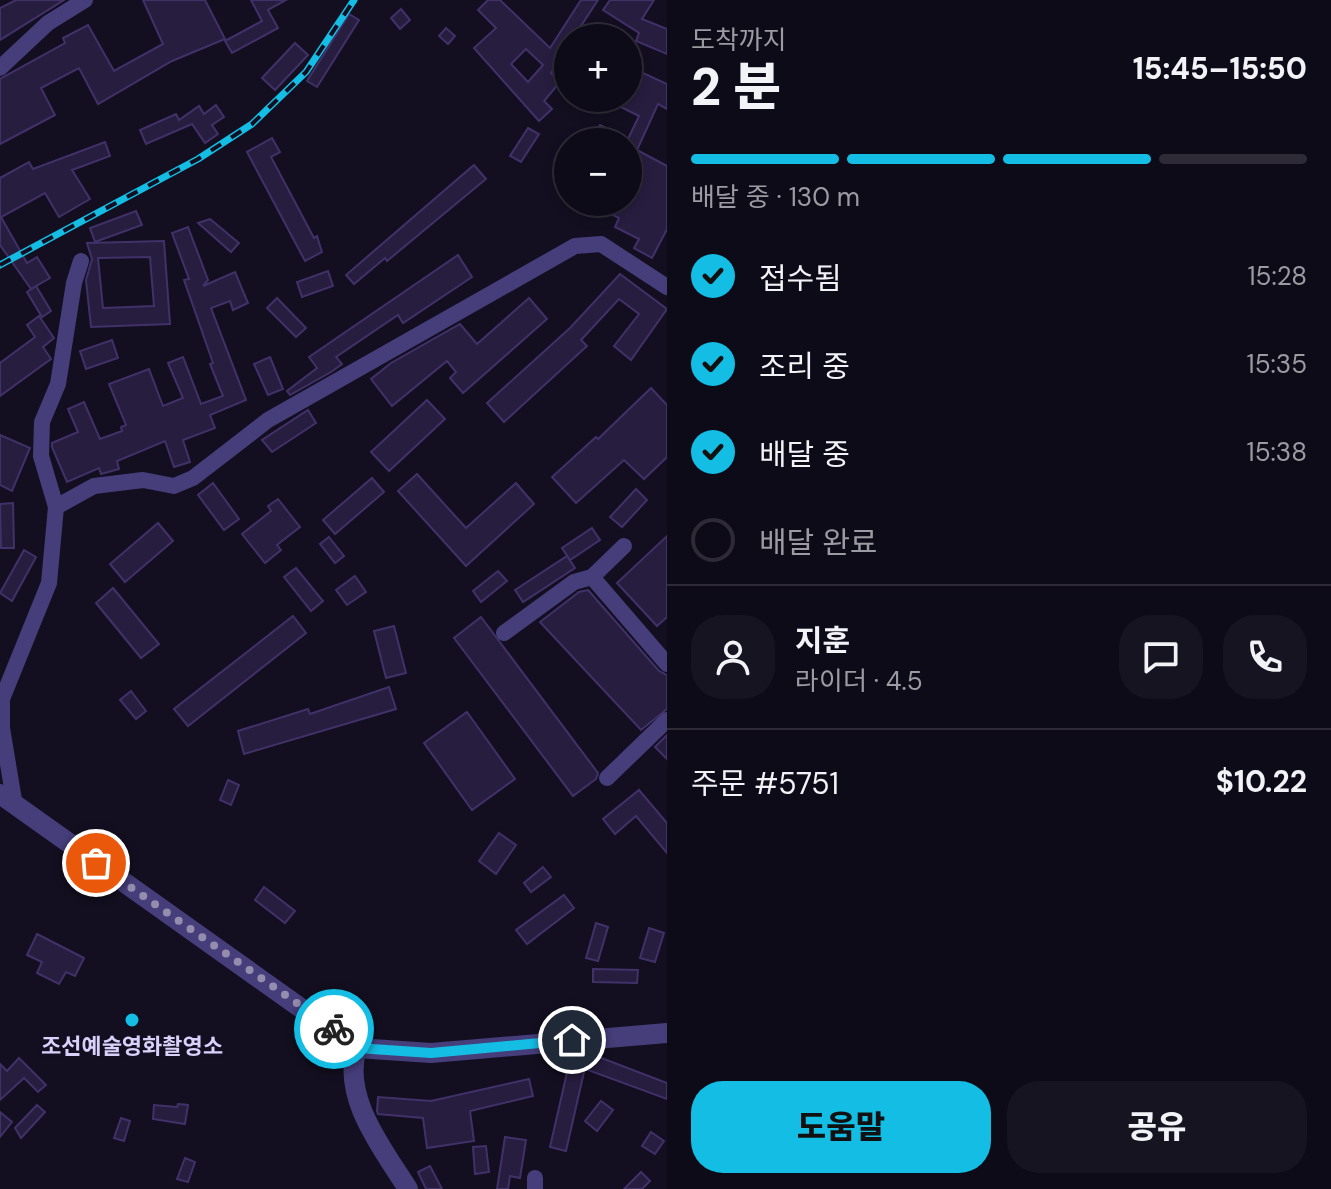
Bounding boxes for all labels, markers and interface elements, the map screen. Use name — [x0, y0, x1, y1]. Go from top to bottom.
text: 도착까지 — [691, 23, 787, 57]
map controls — [554, 24, 642, 216]
button: + — [554, 24, 642, 112]
text: 15:45–15:50 — [1133, 49, 1307, 88]
text: 2 분 — [691, 53, 781, 121]
button: − — [554, 128, 642, 216]
text: 배달 중 · 130 m — [691, 180, 860, 214]
icon: check — [691, 254, 735, 298]
text: 접수됨 — [759, 259, 842, 298]
text: 15:28 — [1247, 259, 1307, 293]
icon: check — [691, 342, 735, 386]
text: 조리 중 — [759, 347, 850, 386]
text: 15:35 — [1247, 347, 1307, 381]
icon: check — [691, 430, 735, 474]
text: 배달 중 — [759, 435, 850, 474]
text: 15:38 — [1247, 435, 1307, 469]
text: 배달 완료 — [759, 523, 877, 562]
button: person — [691, 615, 775, 699]
button: chat — [1119, 615, 1203, 699]
button: phone — [1223, 615, 1307, 699]
text: 지훈 — [795, 621, 850, 660]
text: 라이더 · 4.5 — [795, 664, 923, 698]
text: $10.22 — [1216, 762, 1307, 801]
text: 주문 #5751 — [691, 764, 839, 803]
pin — [62, 829, 130, 897]
icon: bag — [74, 841, 118, 885]
courier — [294, 989, 374, 1069]
pin — [538, 1006, 606, 1074]
icon: bike — [312, 1007, 356, 1051]
marker: 조선예술영화촬영소 — [123, 1011, 141, 1029]
icon: home — [550, 1018, 594, 1062]
place label: 조선예술영화촬영소 — [41, 1032, 223, 1061]
button: 도움말 — [691, 1081, 991, 1173]
button: 공유 — [1007, 1081, 1307, 1173]

